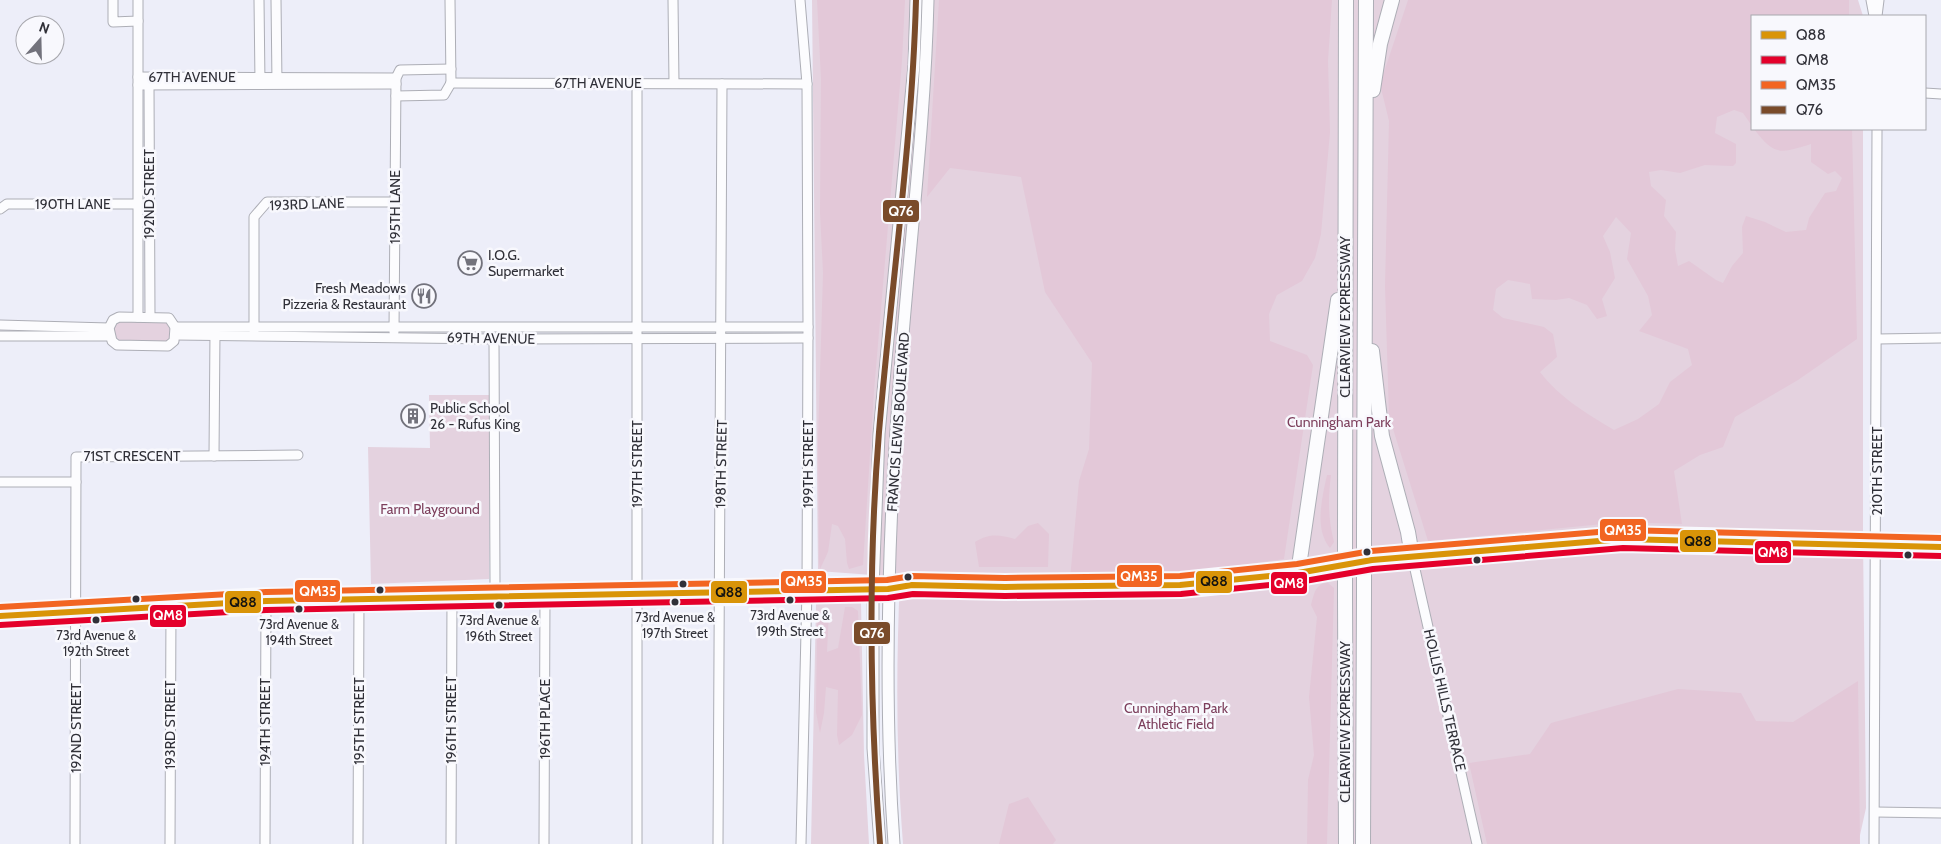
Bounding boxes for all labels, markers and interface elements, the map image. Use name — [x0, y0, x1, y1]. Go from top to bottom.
north arrow — [15, 15, 65, 65]
legend — [1751, 15, 1926, 130]
text: N — [37, 18, 52, 38]
text: Q88 — [1796, 26, 1826, 44]
text: QM8 — [1796, 51, 1829, 69]
street label: 67TH AVENUE — [148, 68, 236, 86]
street label: 67TH AVENUE — [554, 74, 642, 92]
text: QM35 — [1796, 76, 1836, 94]
text: Q76 — [1796, 101, 1823, 119]
street label: 192ND STREET — [140, 148, 158, 239]
street label: 195TH LANE — [386, 170, 404, 244]
street label: 193RD LANE — [269, 194, 345, 214]
street label: 190TH LANE — [35, 195, 111, 213]
line badge: Q76 — [882, 199, 920, 223]
text: Q76 — [888, 202, 914, 220]
street label: CLEARVIEW EXPRESSWAY — [1336, 235, 1354, 398]
place label: I.O.G. Supermarket — [488, 246, 564, 280]
supermarket icon: I.O.G. Supermarket — [457, 250, 483, 276]
place label: Fresh Meadows Pizzeria & Restaurant — [283, 279, 406, 313]
restaurant icon: Fresh Meadows Pizzeria & Restaurant — [411, 283, 437, 309]
street label: 69TH AVENUE — [447, 328, 536, 348]
street label: FRANCIS LEWIS BOULEVARD — [883, 332, 913, 512]
place label: Public School 26 - Rufus King — [430, 399, 521, 433]
building icon: Public School 26 - Rufus King — [400, 403, 426, 429]
park label: Cunningham Park — [1287, 413, 1392, 431]
street label: 198TH STREET — [711, 419, 731, 508]
street label: 199TH STREET — [799, 419, 817, 508]
street label: 197TH STREET — [628, 420, 646, 508]
street label: 210TH STREET — [1868, 426, 1886, 515]
street label: 71ST CRESCENT — [83, 447, 181, 465]
park label: Farm Playground — [380, 500, 480, 518]
line badge: QM35 — [1599, 518, 1647, 542]
text: QM35 — [1604, 521, 1642, 539]
line badge: Q88 — [1679, 529, 1717, 553]
text: Q88 — [1684, 532, 1712, 550]
line badge: QM8 — [1754, 540, 1792, 564]
text: QM8 — [1758, 543, 1788, 561]
unlabelled marker — [1362, 547, 1372, 557]
unlabelled marker — [1903, 550, 1913, 560]
unlabelled marker — [1472, 555, 1482, 565]
line badge: QM35 — [1116, 564, 1163, 588]
text: QM35 — [1120, 567, 1158, 585]
line badge: QM35 — [780, 570, 827, 594]
line badge: Q88 — [1195, 570, 1233, 594]
line badge: QM8 — [1270, 571, 1308, 595]
text: QM35 — [785, 572, 823, 590]
unlabelled marker — [903, 572, 913, 582]
text: Q88 — [1200, 572, 1228, 590]
text: QM8 — [1274, 574, 1304, 592]
line badge: QM35 — [294, 579, 341, 603]
unlabelled marker — [678, 579, 688, 589]
line badge: Q88 — [710, 580, 748, 604]
text: QM35 — [299, 582, 337, 600]
text: Q88 — [715, 583, 743, 601]
unlabelled marker — [375, 585, 385, 595]
line badge: Q88 — [224, 590, 262, 614]
text: Q88 — [229, 593, 257, 611]
unlabelled marker — [131, 594, 141, 604]
marker: 73rd Avenue & 199th Street — [785, 595, 795, 605]
marker: 73rd Avenue & 197th Street — [670, 597, 680, 607]
marker: 73rd Avenue & 196th Street — [494, 600, 504, 610]
line badge: QM8 — [149, 604, 187, 628]
marker: 73rd Avenue & 194th Street — [294, 604, 304, 614]
text: QM8 — [153, 606, 183, 624]
place label: 73rd Avenue & 199th Street — [750, 607, 830, 639]
place label: 73rd Avenue & 197th Street — [635, 609, 715, 641]
place label: 73rd Avenue & 196th Street — [459, 612, 539, 644]
marker: 73rd Avenue & 192th Street — [91, 615, 101, 625]
place label: 73rd Avenue & 194th Street — [259, 616, 339, 648]
line badge: Q76 — [853, 621, 891, 645]
text: Q76 — [859, 624, 885, 642]
place label: 73rd Avenue & 192th Street — [56, 627, 136, 659]
street label: HOLLIS HILLS TERRACE — [1420, 627, 1470, 773]
street label: CLEARVIEW EXPRESSWAY — [1336, 640, 1354, 803]
street label: 196TH STREET — [442, 676, 460, 764]
street label: 195TH STREET — [350, 677, 368, 765]
street label: 194TH STREET — [256, 678, 274, 766]
street label: 196TH PLACE — [536, 679, 554, 759]
street label: 193RD STREET — [161, 680, 179, 769]
street label: 192ND STREET — [67, 682, 85, 773]
park label: Cunningham Park Athletic Field — [1124, 699, 1229, 733]

